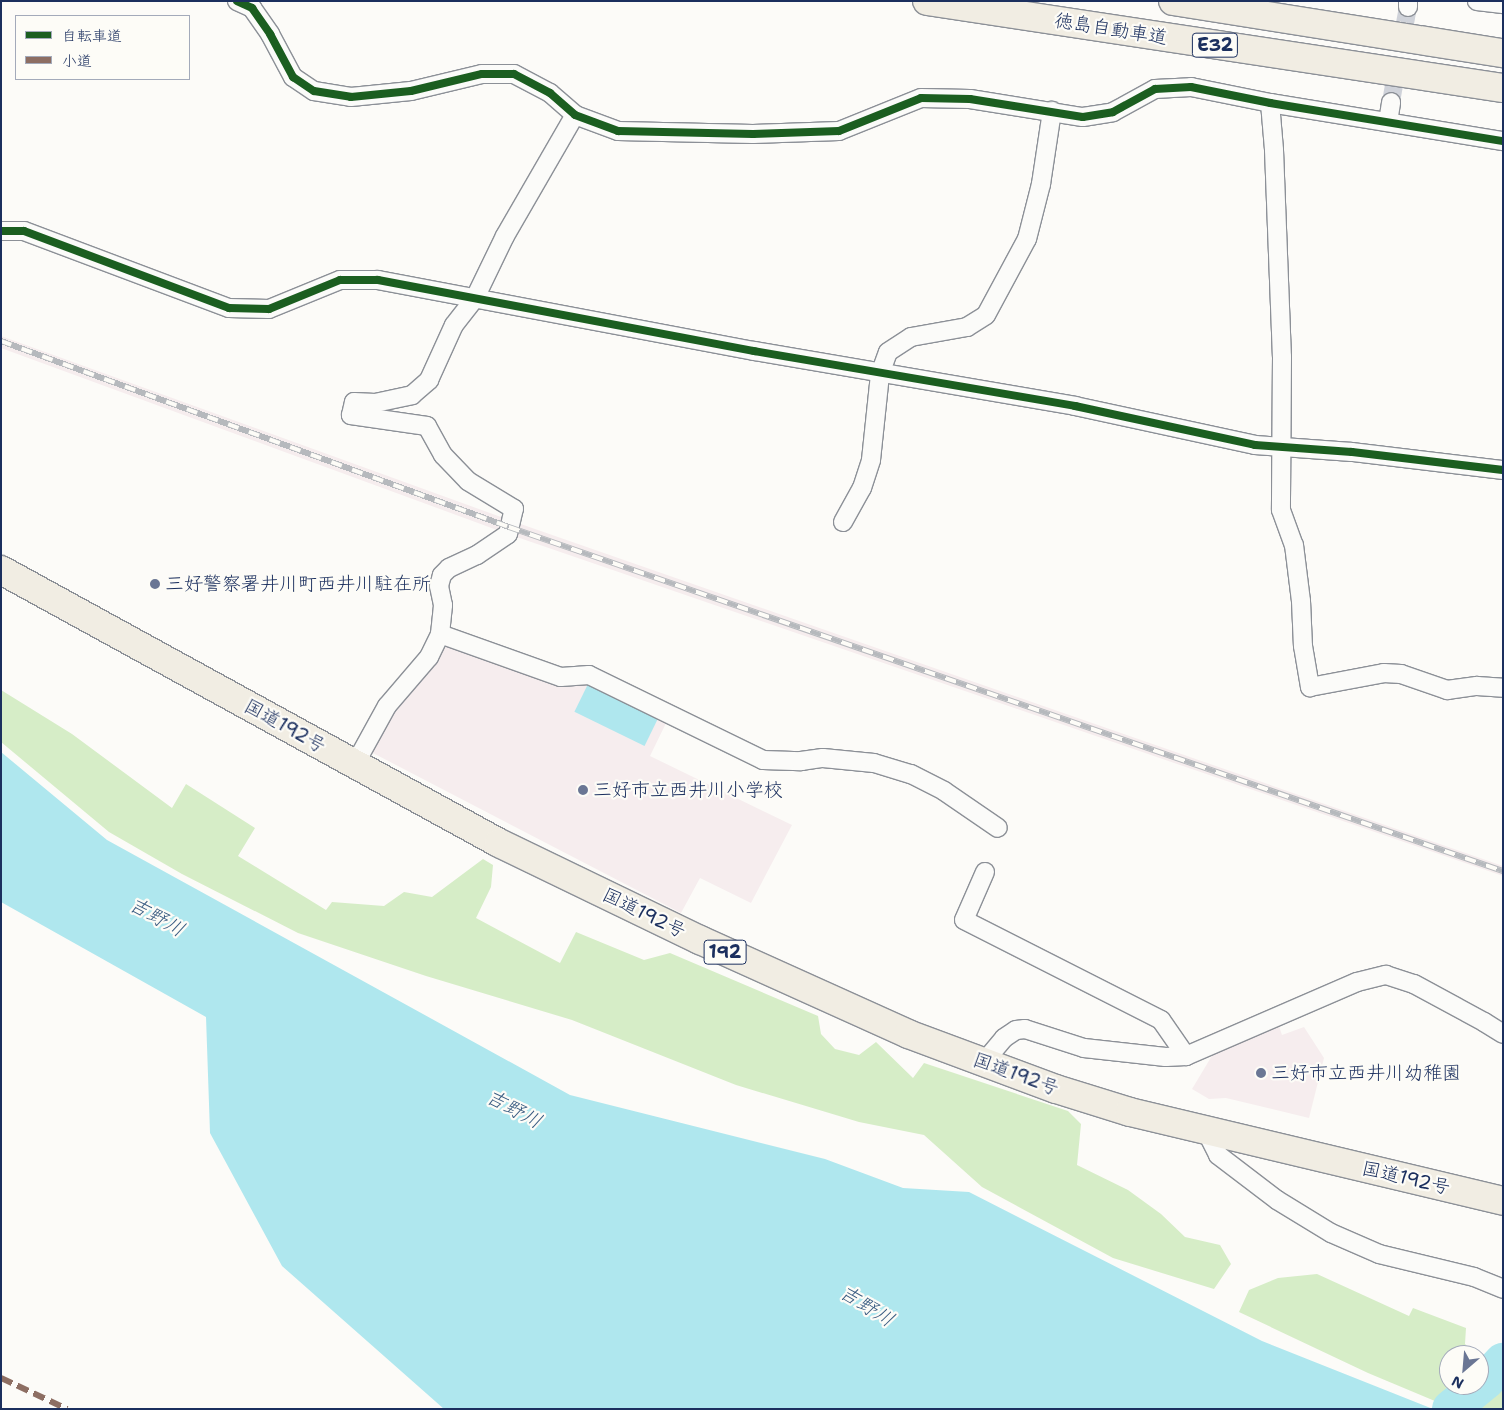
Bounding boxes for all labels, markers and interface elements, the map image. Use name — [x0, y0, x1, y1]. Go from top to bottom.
street label: 徳島自動車道 — [1053, 9, 1169, 49]
legend — [15, 15, 190, 80]
text: 自転車道 — [62, 26, 122, 46]
road number: E32 — [1191, 30, 1239, 60]
text: 小道 — [62, 51, 92, 71]
place label: 三好警察署井川町西井川駐在所 — [165, 573, 431, 595]
marker: 三好警察署井川町西井川駐在所 — [149, 578, 161, 590]
street label: 国道192号 — [240, 694, 330, 758]
place label: 三好市立西井川小学校 — [593, 779, 783, 801]
marker: 三好市立西井川小学校 — [577, 784, 589, 796]
street label: 国道192号 — [599, 883, 689, 943]
water label: 吉野川 — [125, 892, 189, 942]
road number: 192 — [702, 936, 748, 968]
street label: 国道192号 — [970, 1048, 1062, 1100]
place label: 三好市立西井川幼稚園 — [1271, 1062, 1461, 1084]
marker: 三好市立西井川幼稚園 — [1255, 1067, 1267, 1079]
water label: 吉野川 — [482, 1084, 546, 1134]
street label: 国道192号 — [1360, 1157, 1452, 1199]
water label: 吉野川 — [835, 1280, 899, 1332]
north arrow — [1439, 1345, 1489, 1395]
text: N — [1449, 1372, 1467, 1393]

